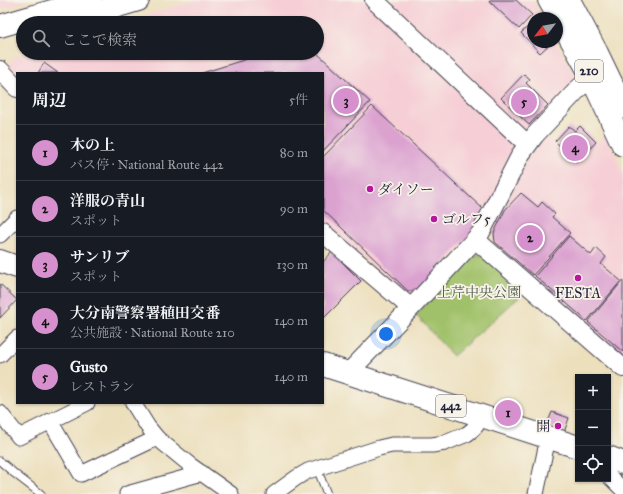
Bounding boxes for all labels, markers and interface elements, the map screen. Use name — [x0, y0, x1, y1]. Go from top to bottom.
north arrow — [527, 12, 563, 48]
search box — [16, 16, 324, 60]
icon: search — [30, 27, 52, 49]
text: ここで検索 — [62, 31, 137, 49]
road number: 210 — [575, 60, 603, 82]
pin: 3 — [333, 86, 359, 116]
pin: 5 — [511, 87, 537, 117]
text: 周辺 — [32, 90, 66, 111]
text: 5件 — [289, 92, 308, 108]
pin: 4 — [562, 133, 588, 163]
text: 木の上 — [70, 136, 115, 154]
text: 1 — [42, 145, 48, 161]
text: 80 m — [280, 145, 308, 161]
text: バス停 · National Route 442 — [70, 157, 224, 173]
place label: ダイソー — [378, 181, 434, 198]
marker: ダイソー — [365, 184, 375, 194]
text: 洋服の青山 — [70, 192, 145, 210]
text: 2 — [42, 201, 48, 217]
text: 90 m — [280, 201, 308, 217]
place label: ゴルフ5 — [442, 211, 491, 228]
text: スポット — [70, 213, 122, 229]
marker: ゴルフ5 — [429, 214, 439, 224]
pin: 2 — [517, 223, 543, 253]
text: サンリブ — [70, 248, 129, 266]
text: 3 — [42, 257, 48, 273]
text: 130 m — [276, 257, 308, 273]
text: スポット — [70, 269, 122, 285]
marker: FESTA — [573, 273, 583, 283]
park label: 上芹中央公園 — [437, 284, 521, 301]
place label: FESTA — [555, 285, 602, 302]
text: 大分南警察署稙田交番 — [70, 304, 220, 322]
text: 4 — [41, 313, 49, 329]
text: 140 m — [274, 313, 308, 329]
your location — [376, 324, 396, 344]
text: 公共施設 · National Route 210 — [70, 325, 235, 341]
text: Gusto — [70, 358, 107, 376]
text: 5 — [42, 369, 48, 385]
text: 140 m — [274, 369, 308, 385]
map controls — [575, 374, 611, 482]
button: + — [575, 374, 611, 410]
text: レストラン — [70, 379, 135, 395]
road number: 442 — [436, 395, 466, 417]
pin: 1 — [495, 398, 521, 428]
button: − — [575, 410, 611, 446]
place label: 開 — [536, 418, 550, 435]
marker: 開 — [553, 421, 563, 431]
button: locate — [575, 446, 611, 482]

